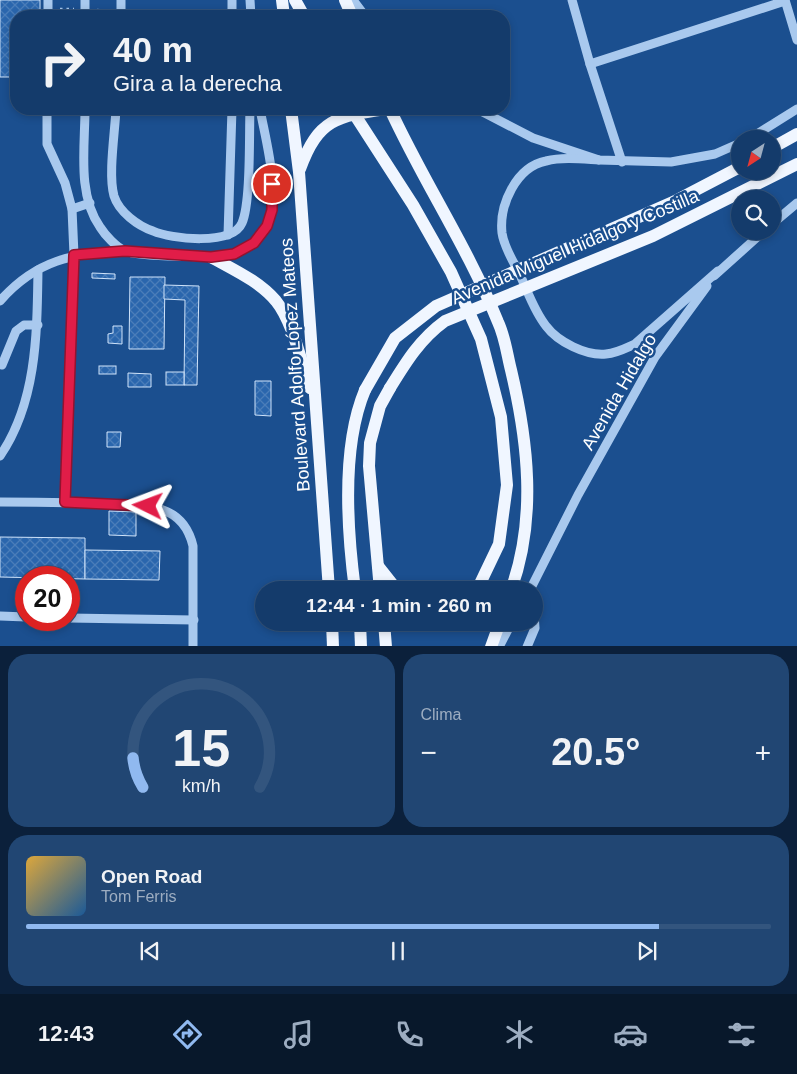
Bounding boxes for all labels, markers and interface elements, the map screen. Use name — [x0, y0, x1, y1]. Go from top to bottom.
icon: right — [30, 30, 95, 95]
text: 40 m — [113, 30, 193, 69]
text: Gira a la derecha — [113, 71, 282, 96]
north arrow — [731, 130, 781, 180]
map controls — [731, 130, 781, 240]
pin — [251, 163, 293, 205]
icon: arrive — [258, 170, 286, 198]
street label: Avenida Miguel Hidalgo y Costilla — [448, 185, 703, 308]
button: search — [731, 190, 781, 240]
street label: Boulevard Adolfo López Mateos — [276, 238, 314, 492]
street label: Avenida Hidalgo — [578, 330, 660, 454]
position arrow — [121, 479, 173, 531]
speed limit sign: 20 — [15, 566, 80, 631]
text: 12:44 · 1 min · 260 m — [306, 595, 492, 616]
text: Clima — [421, 706, 461, 723]
text: 15 — [172, 719, 230, 777]
text: 20.5° — [551, 731, 640, 773]
text: − — [421, 737, 437, 768]
text: + — [755, 737, 771, 768]
text: km/h — [182, 776, 221, 796]
text: Open Road — [101, 866, 202, 887]
text: Tom Ferris — [101, 888, 177, 905]
icon: previous — [136, 937, 164, 965]
icon: pause — [384, 937, 412, 965]
icon: next — [633, 937, 661, 965]
icon: directions — [170, 1017, 205, 1052]
icon: music — [281, 1017, 316, 1052]
icon: phone — [392, 1017, 427, 1052]
icon: climate — [502, 1017, 537, 1052]
icon: car — [613, 1017, 648, 1052]
icon: filters — [724, 1017, 759, 1052]
text: 12:43 — [38, 1021, 94, 1046]

